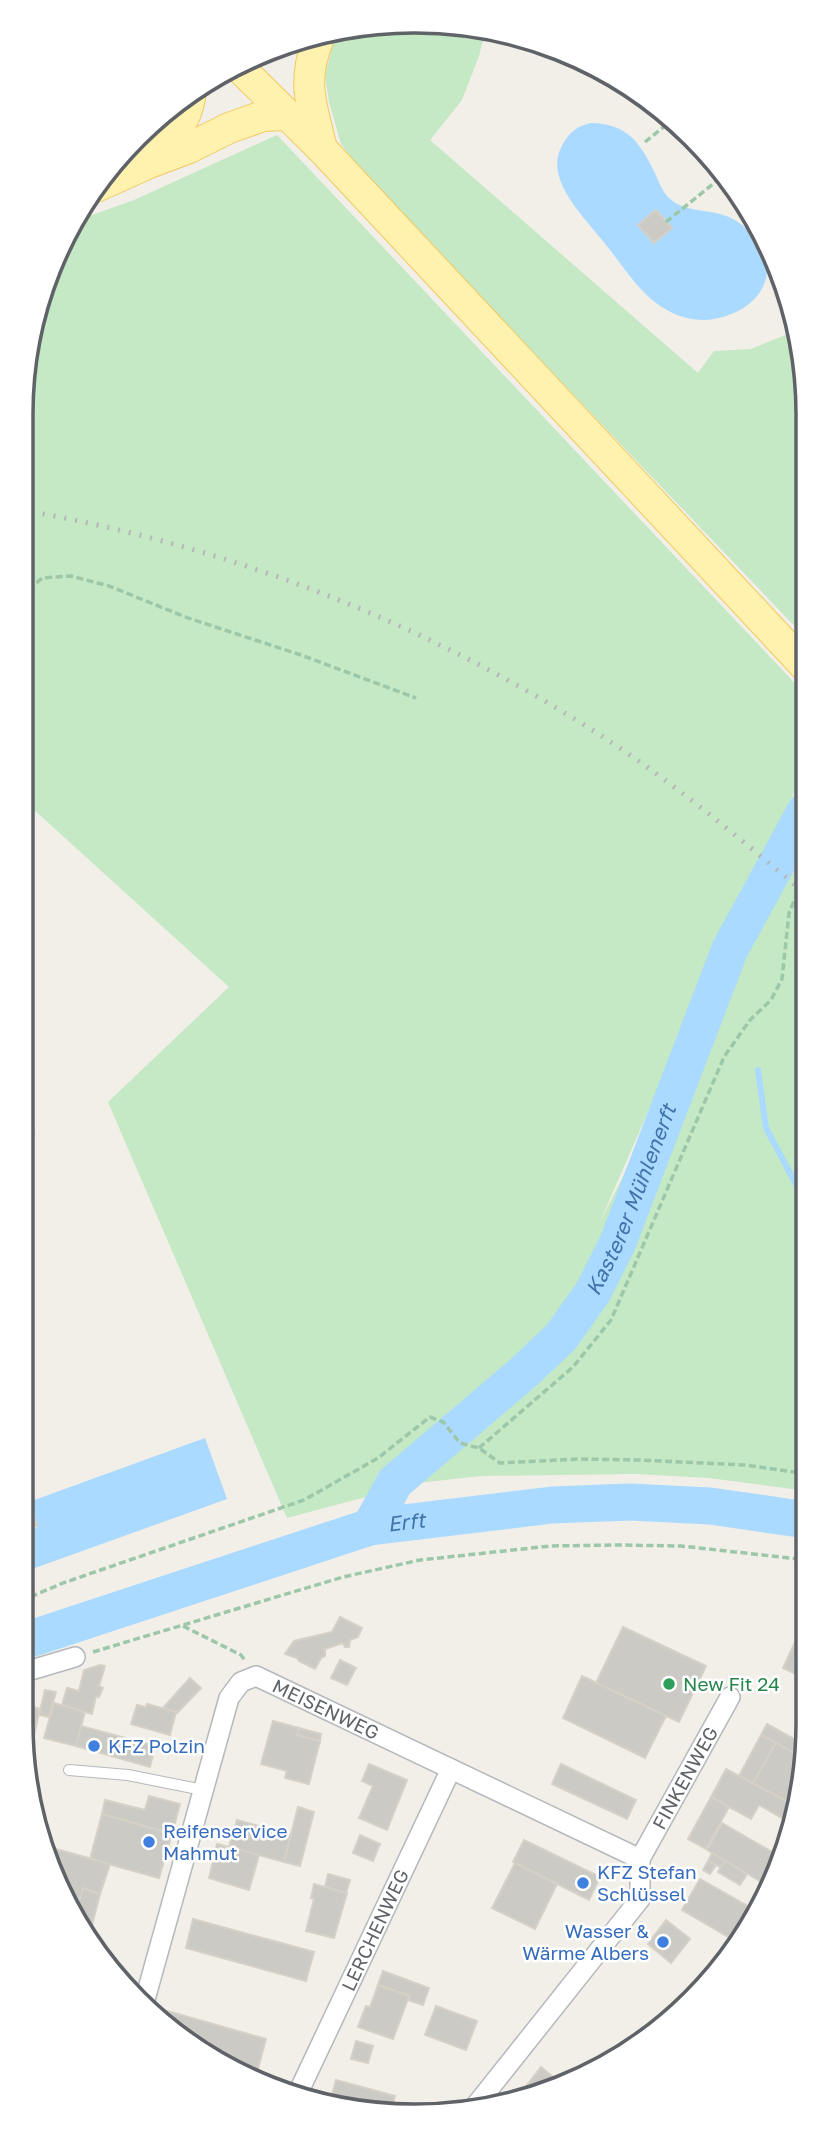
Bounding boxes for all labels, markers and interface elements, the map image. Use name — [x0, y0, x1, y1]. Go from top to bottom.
water label: Kasterer Mühlenerft — [580, 1098, 682, 1299]
water label: Erft — [386, 1506, 429, 1537]
place label: New Fit 24 — [683, 1672, 780, 1695]
street label: MEISENWEG — [269, 1674, 383, 1744]
marker: New Fit 24 — [661, 1676, 677, 1692]
street label: FINKENWEG — [647, 1722, 722, 1833]
place label: KFZ Polzin — [108, 1734, 205, 1757]
marker: KFZ Polzin — [86, 1738, 102, 1754]
place label: Reifenservice Mahmut — [163, 1819, 287, 1864]
marker: Reifenservice Mahmut — [141, 1834, 157, 1850]
place label: KFZ Stefan Schlüssel — [597, 1860, 697, 1905]
street label: LERCHENWEG — [336, 1865, 413, 1994]
marker: KFZ Stefan Schlüssel — [575, 1875, 591, 1891]
place label: Wasser & Wärme Albers — [522, 1919, 649, 1964]
marker: Wasser & Wärme Albers — [655, 1934, 671, 1950]

